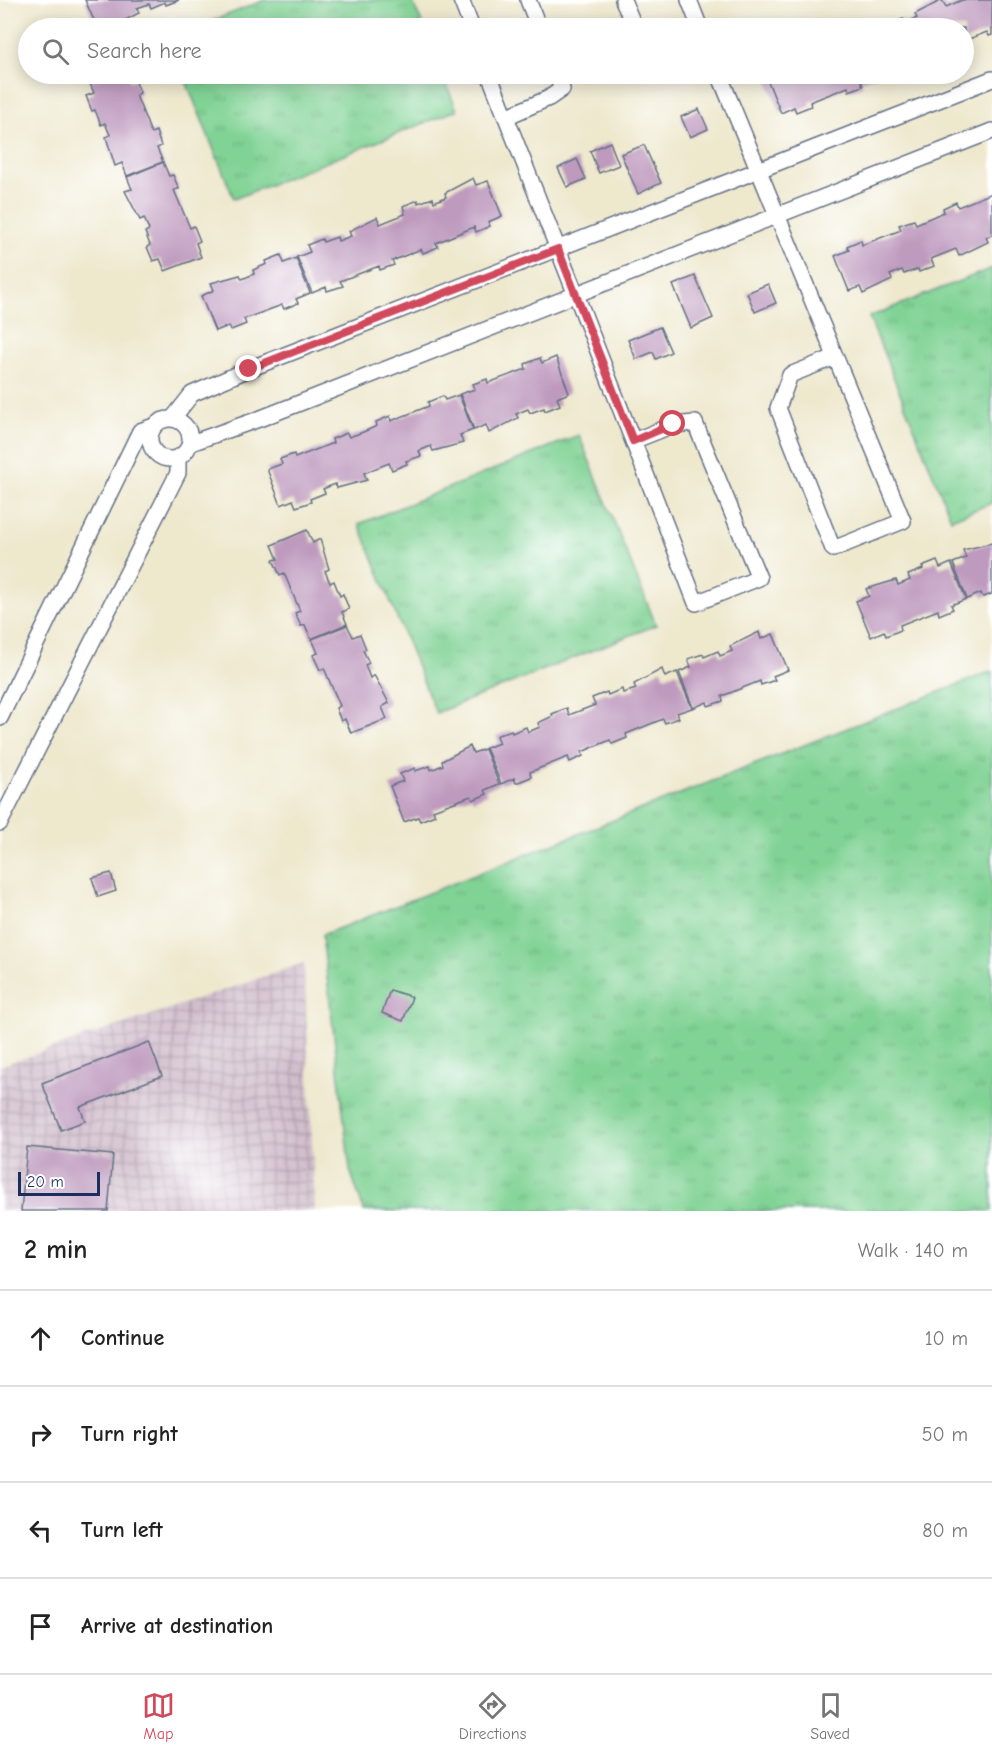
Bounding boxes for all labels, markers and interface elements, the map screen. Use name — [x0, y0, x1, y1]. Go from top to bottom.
search box — [18, 18, 974, 84]
icon: search — [39, 35, 72, 68]
text: Search here — [87, 38, 202, 64]
route end — [235, 355, 261, 381]
route start — [659, 410, 685, 436]
scale bar — [18, 1169, 100, 1196]
text: 20 m — [27, 1173, 64, 1191]
text: 2 min — [24, 1235, 87, 1265]
text: Walk · 140 m — [858, 1239, 968, 1262]
icon: ahead — [24, 1322, 57, 1355]
text: Continue — [81, 1325, 164, 1351]
text: 10 m — [925, 1327, 968, 1350]
icon: right — [24, 1418, 57, 1451]
text: Turn right — [81, 1421, 178, 1447]
text: 50 m — [922, 1423, 968, 1446]
icon: left — [24, 1514, 57, 1547]
text: Turn left — [81, 1517, 163, 1543]
text: 80 m — [922, 1519, 968, 1542]
icon: arrive — [24, 1610, 57, 1643]
text: Arrive at destination — [81, 1613, 273, 1639]
tab: Map — [142, 1689, 175, 1743]
tab: Directions — [459, 1689, 526, 1743]
tab: Saved — [810, 1689, 850, 1743]

